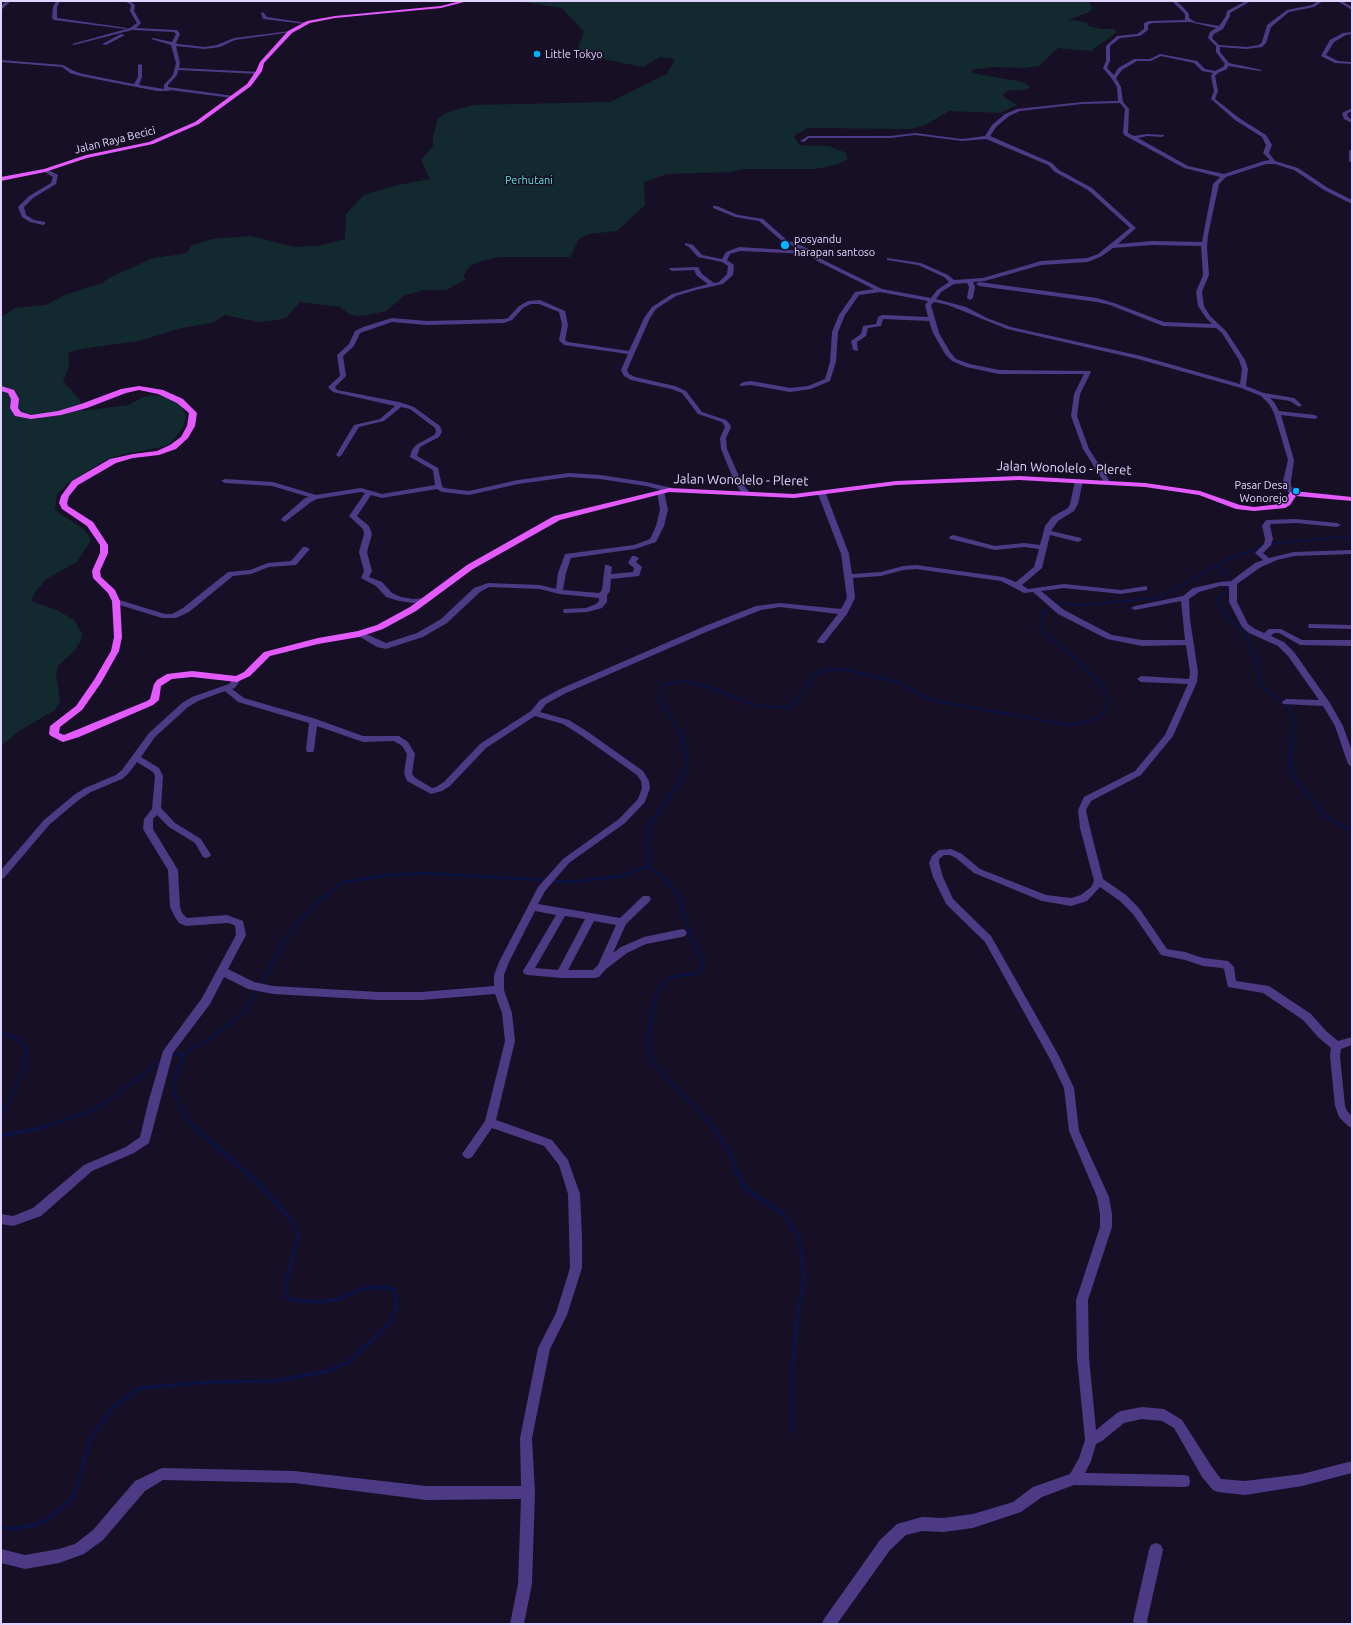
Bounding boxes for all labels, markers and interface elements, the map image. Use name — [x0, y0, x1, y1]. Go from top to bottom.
place label: Little Tokyo — [545, 47, 603, 61]
marker: Little Tokyo — [532, 49, 542, 59]
street label: Jalan Raya Becici — [73, 124, 157, 156]
park label: Perhutani — [505, 173, 553, 187]
place label: posyandu harapan santoso — [794, 232, 875, 258]
marker: posyandu harapan santoso — [779, 239, 791, 251]
street label: Jalan Wonolelo - Pleret — [996, 458, 1132, 478]
street label: Jalan Wonolelo - Pleret — [673, 471, 809, 489]
place label: Pasar Desa Wonorejo — [1234, 478, 1288, 504]
marker: Pasar Desa Wonorejo — [1291, 486, 1301, 496]

